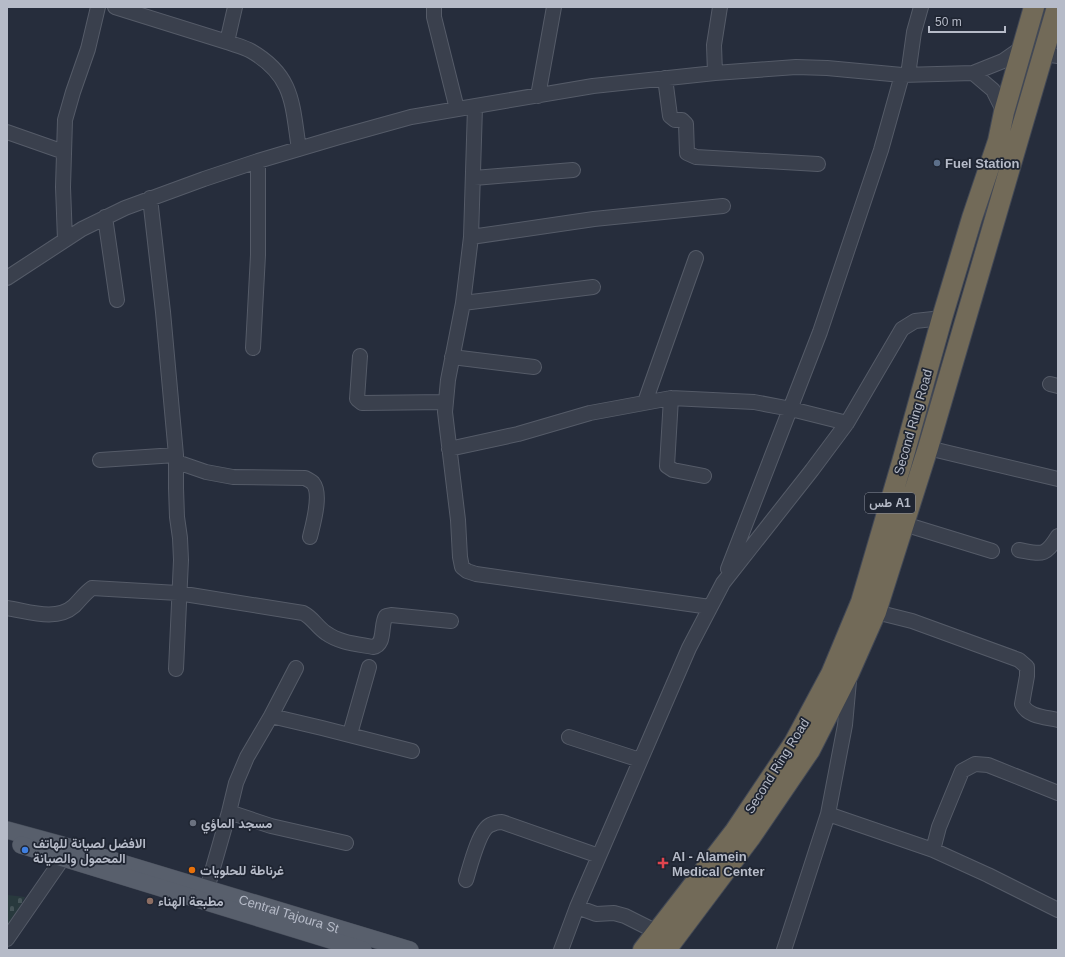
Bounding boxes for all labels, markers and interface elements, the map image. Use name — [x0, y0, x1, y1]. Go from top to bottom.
scale bar — [929, 8, 1005, 34]
text: 50 m — [935, 15, 962, 29]
place label: Fuel Station — [945, 156, 1019, 171]
marker: Fuel Station — [932, 158, 942, 168]
street label: Second Ring Road — [891, 367, 935, 477]
road number: طس A1 — [865, 493, 915, 513]
street label: Second Ring Road — [742, 716, 812, 816]
place label: مسجد الماؤي — [201, 816, 272, 834]
marker: مسجد الماؤي — [188, 818, 198, 828]
place label: الافضل لصيانة للهاتف المحمول والصيانة — [33, 836, 146, 867]
marker: الافضل لصيانة للهاتف المحمول والصيانة — [20, 845, 30, 855]
place label: Al - Alamein Medical Center — [672, 849, 764, 879]
marker: Al - Alamein Medical Center — [657, 857, 669, 869]
place label: غرناطة للحلويات — [200, 863, 284, 879]
marker: غرناطة للحلويات — [187, 865, 197, 875]
street label: Central Tajoura St — [237, 891, 341, 936]
place label: مطبعة الهناء — [158, 894, 224, 910]
marker: مطبعة الهناء — [145, 896, 155, 906]

